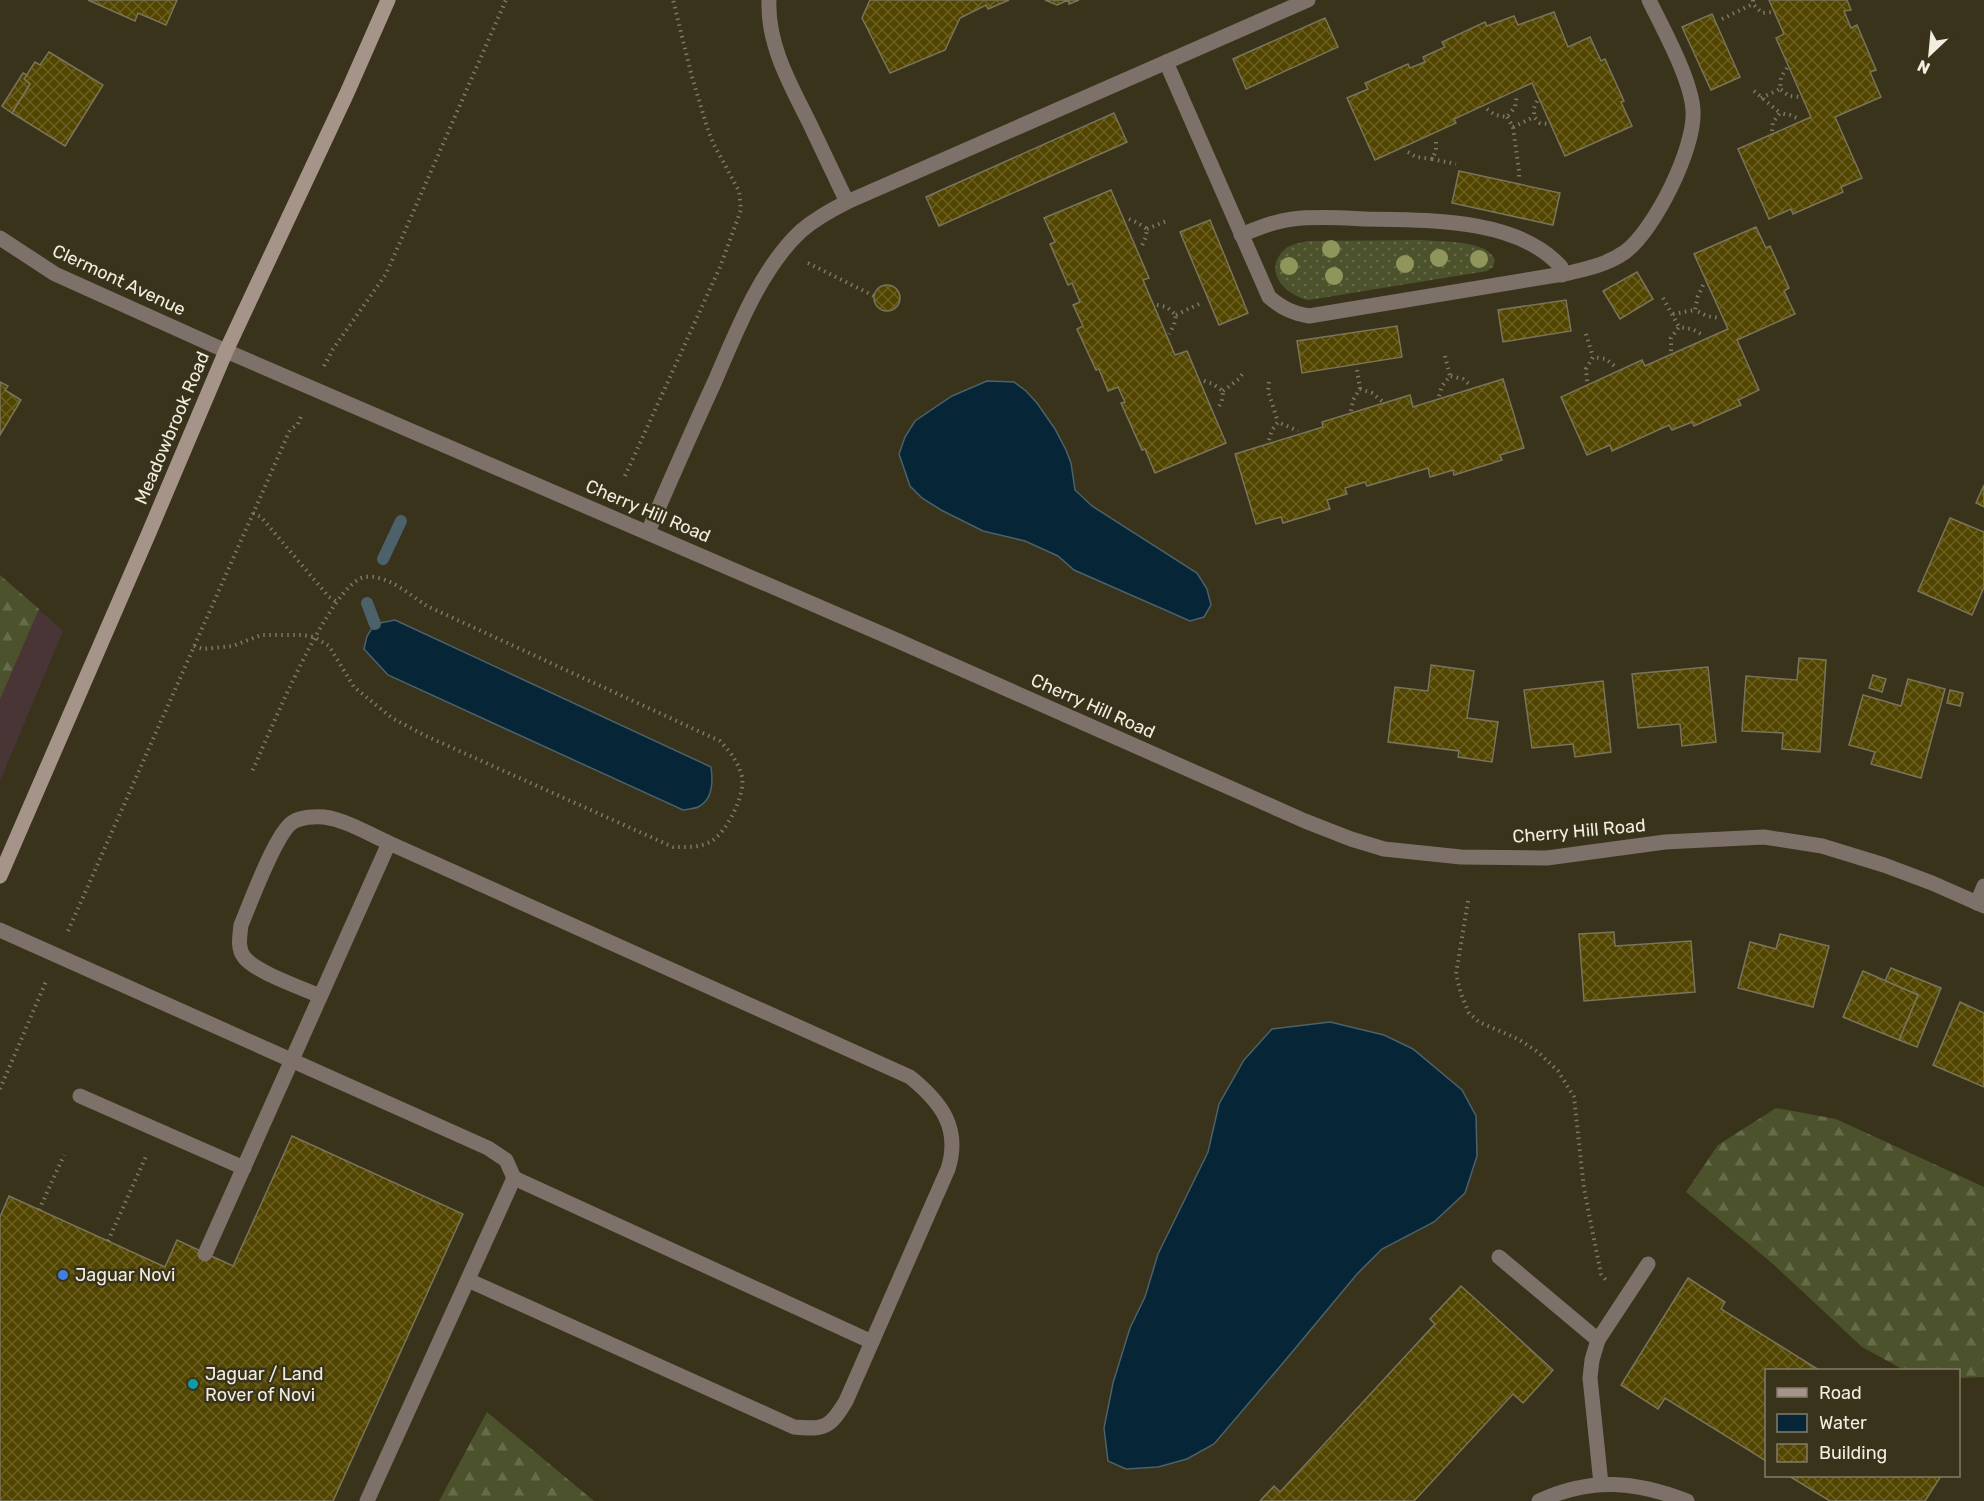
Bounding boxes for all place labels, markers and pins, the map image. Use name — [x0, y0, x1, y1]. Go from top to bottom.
place label: Jaguar Novi — [75, 1264, 175, 1286]
marker: Jaguar Novi — [56, 1268, 70, 1282]
place label: Jaguar / Land Rover of Novi — [205, 1363, 323, 1406]
marker: Jaguar / Land Rover of Novi — [186, 1377, 200, 1391]

